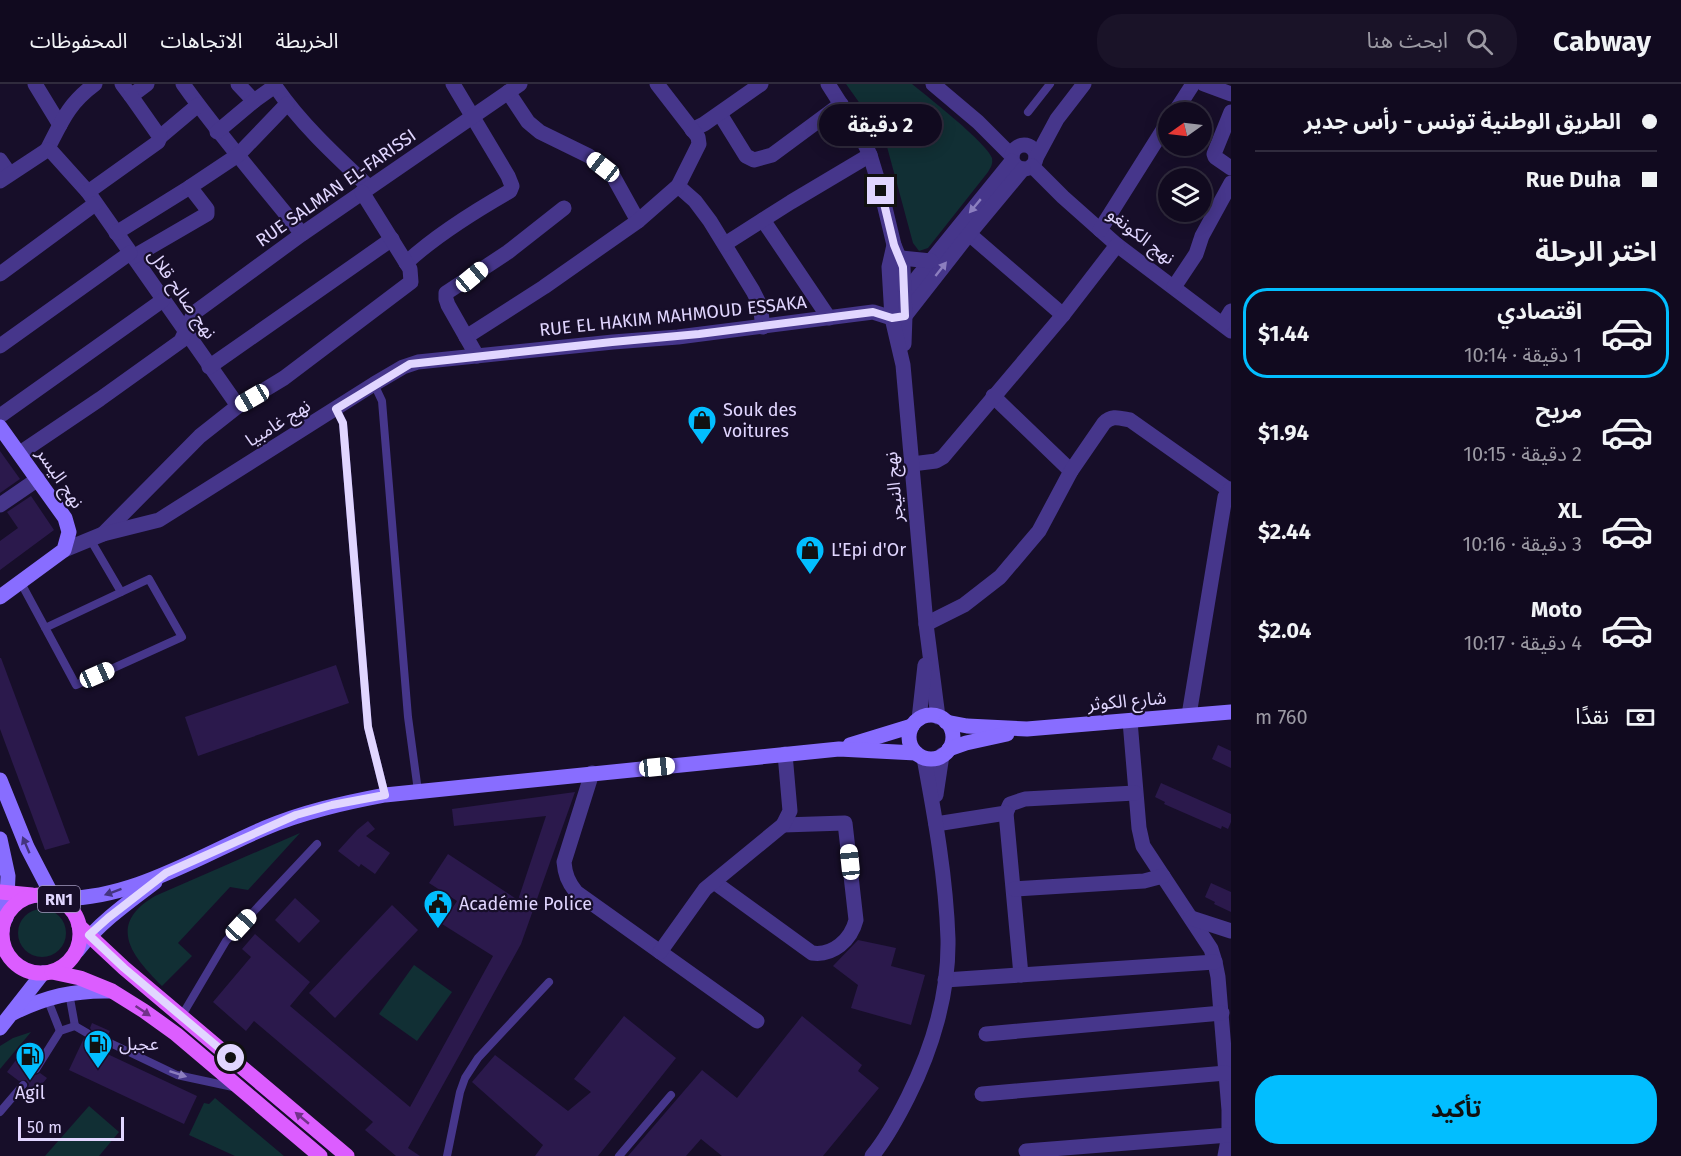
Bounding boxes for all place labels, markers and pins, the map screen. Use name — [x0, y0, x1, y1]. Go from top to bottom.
place label: Souk des voitures — [723, 399, 797, 442]
shop icon: Souk des voitures — [686, 404, 718, 446]
shop icon: L'Epi d'Or — [794, 534, 826, 576]
place label: L'Epi d'Or — [831, 539, 906, 561]
public building icon: Académie Police — [422, 888, 454, 930]
place label: Académie Police — [459, 893, 592, 915]
fuel station icon: عجبل — [82, 1028, 114, 1070]
place label: عجبل — [119, 1033, 159, 1055]
fuel station icon: Agil — [14, 1040, 46, 1082]
place label: Agil — [15, 1082, 45, 1104]

